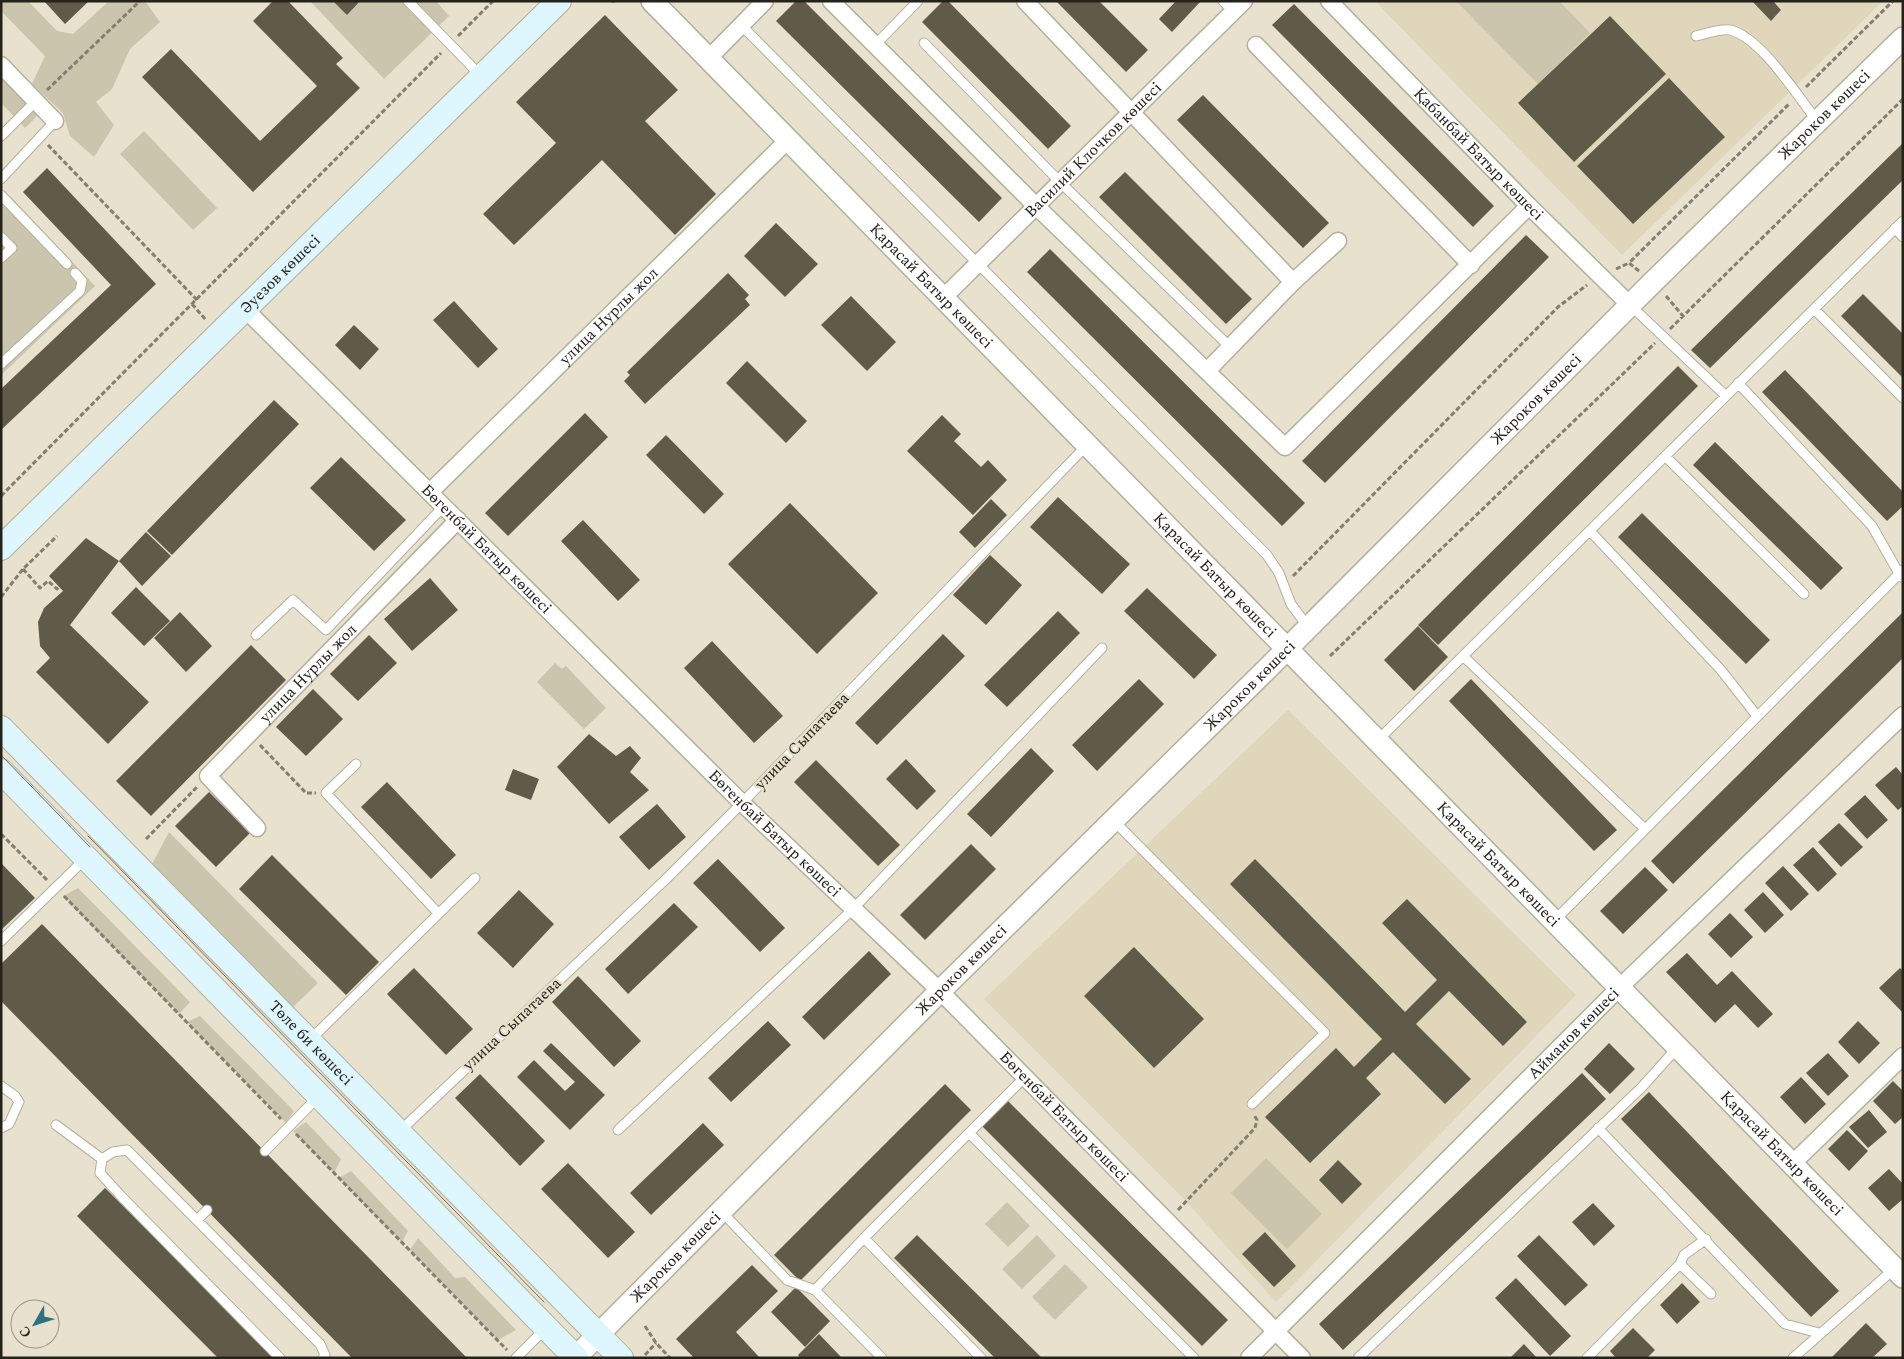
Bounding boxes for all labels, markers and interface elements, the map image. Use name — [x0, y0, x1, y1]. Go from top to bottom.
street label: Жароков көшесі — [1772, 64, 1876, 166]
street label: Василий Клочков көшесі — [1019, 76, 1167, 223]
street label: Қабанбай Батыр көшесі — [1408, 82, 1549, 226]
street label: Қарасай Батыр көшесі — [864, 218, 999, 354]
street label: Әуезов көшесі — [234, 229, 326, 320]
street label: улица Нурлы жол — [553, 262, 664, 371]
street label: Жароков көшесі — [1485, 348, 1587, 451]
street label: Бөгенбай Батыр көшесі — [416, 478, 557, 620]
street label: Қарасай Батыр көшесі — [1148, 507, 1282, 643]
street label: улица Нурлы жол — [253, 618, 363, 729]
street label: Жароков көшесі — [1198, 635, 1301, 737]
street label: улица Сыпатаева — [748, 687, 855, 796]
street label: Бөгенбай Батыр көшесі — [703, 764, 846, 903]
street label: Қарасай Батыр көшесі — [1431, 796, 1566, 933]
street label: Жароков көшесі — [910, 919, 1013, 1021]
street label: улица Сыпатаева — [456, 972, 567, 1077]
street label: Айманов көшесі — [1522, 982, 1625, 1085]
street label: Төле би көшесі — [263, 995, 359, 1091]
street label: Бөгенбай Батыр көшесі — [994, 1046, 1134, 1188]
street label: Қарасай Батыр көшесі — [1715, 1085, 1849, 1222]
street label: Жароков көшесі — [624, 1206, 727, 1308]
north arrow — [10, 1299, 60, 1349]
text: С — [14, 1321, 37, 1342]

